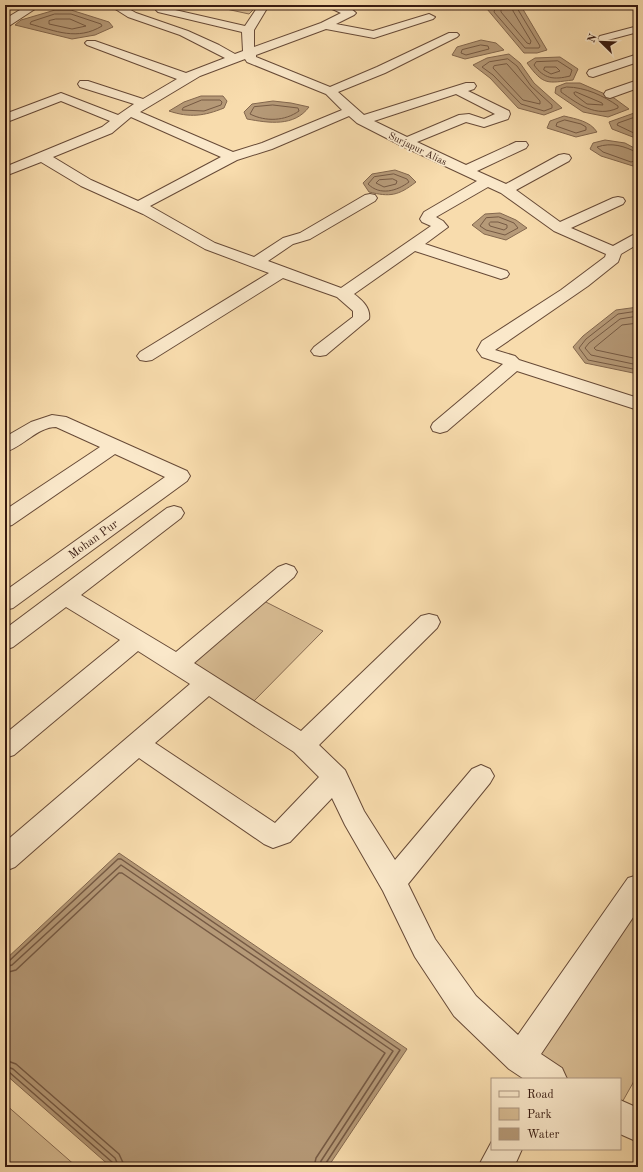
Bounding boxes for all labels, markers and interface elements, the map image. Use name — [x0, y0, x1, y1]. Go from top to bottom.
north arrow — [581, 22, 621, 62]
text: N — [586, 32, 600, 45]
street label: Surjapur Alias — [387, 130, 448, 167]
street label: Mohan Pur — [67, 518, 121, 562]
legend — [491, 1078, 621, 1150]
text: Road — [527, 1089, 554, 1101]
text: Park — [527, 1109, 552, 1121]
text: Water — [527, 1129, 560, 1141]

